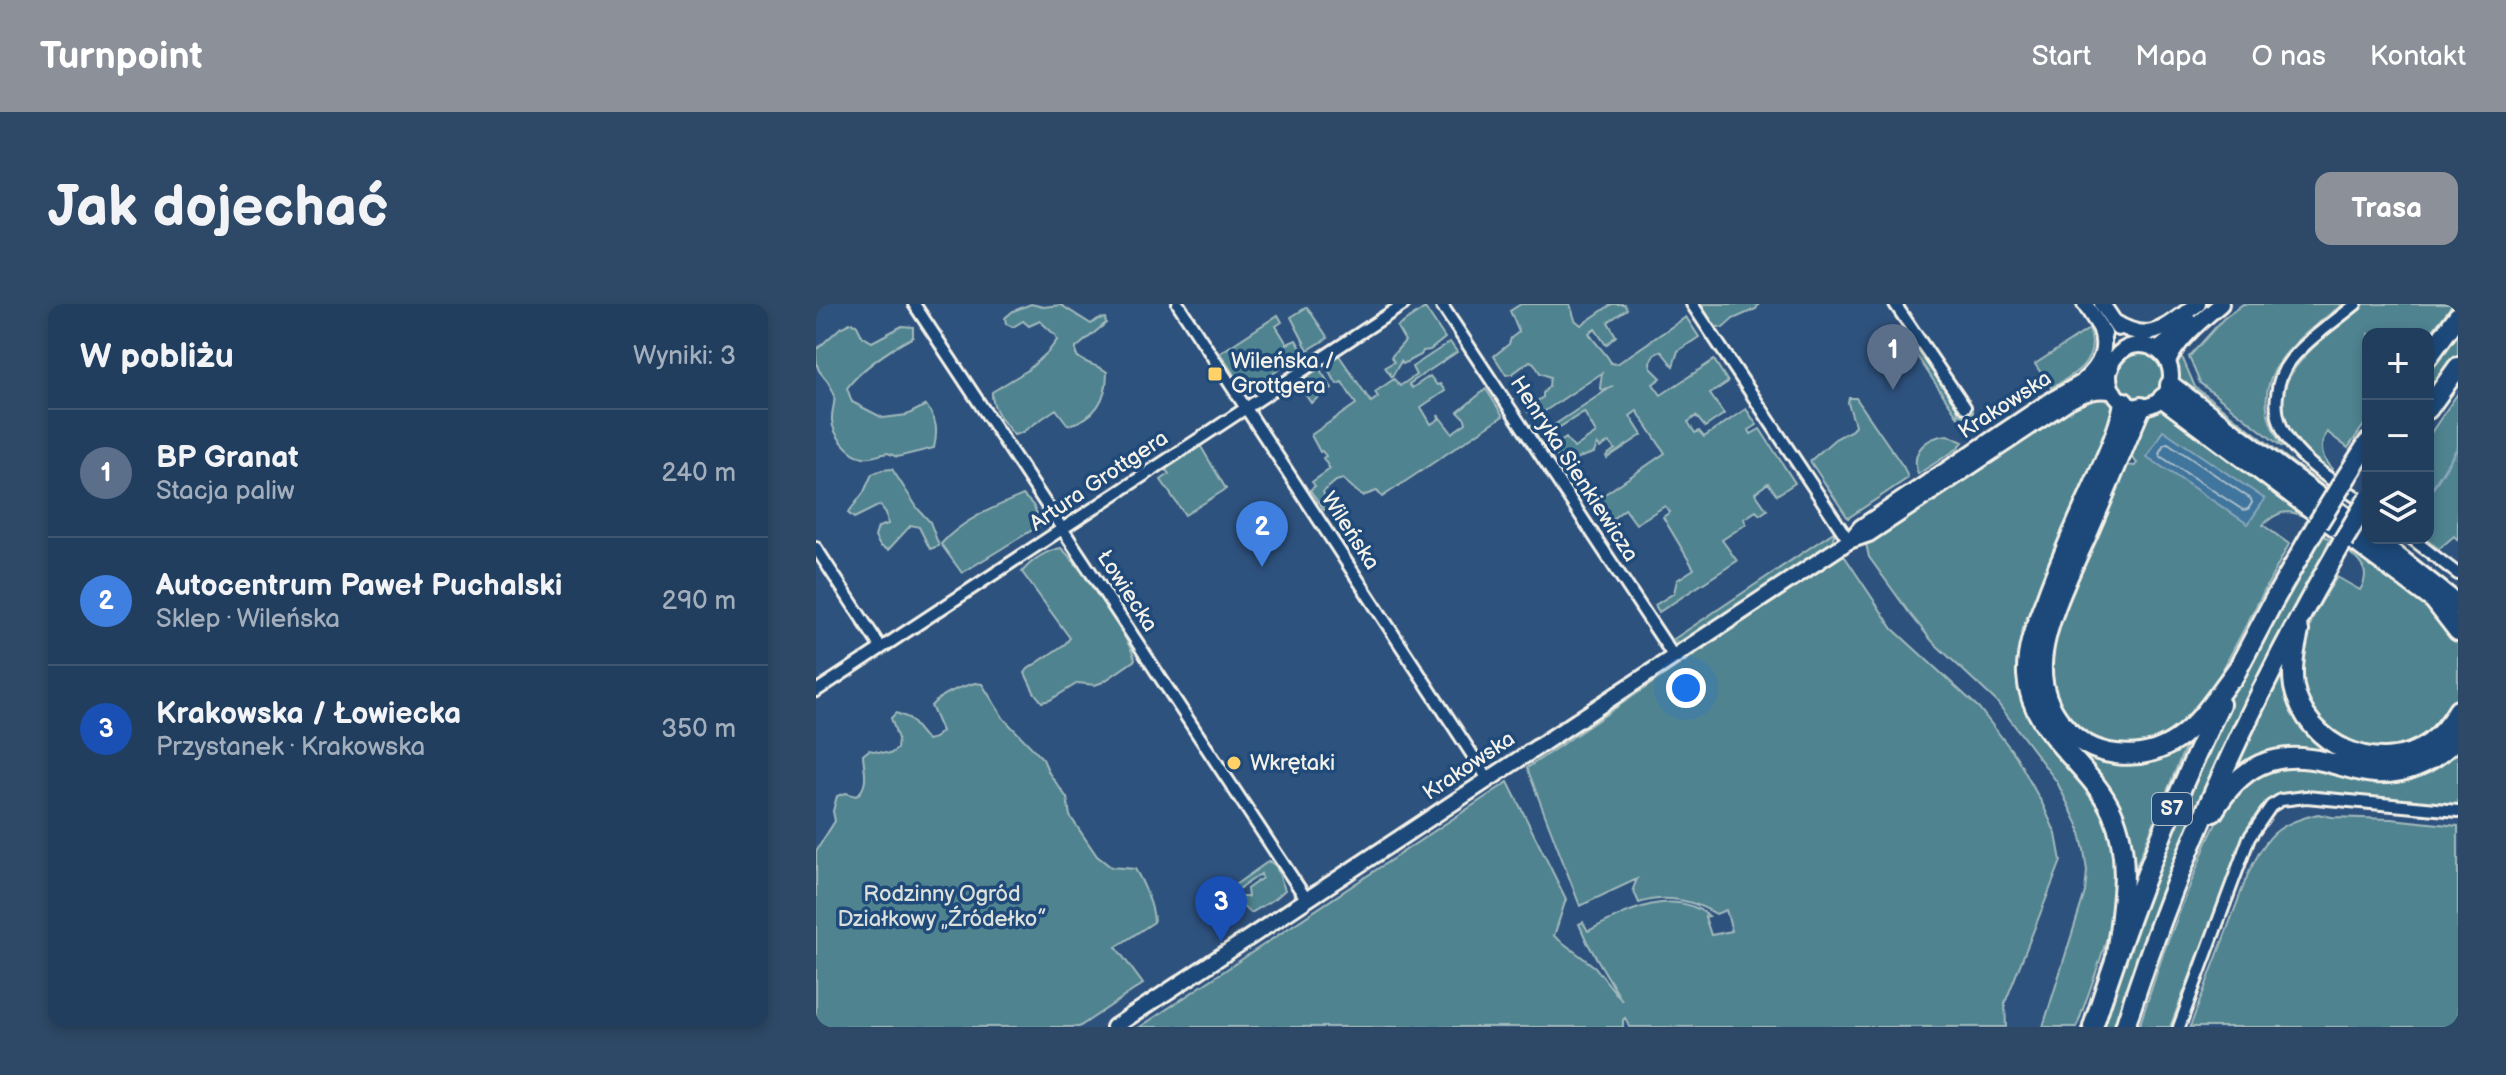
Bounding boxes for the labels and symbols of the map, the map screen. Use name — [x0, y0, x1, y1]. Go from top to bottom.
pin: 1 — [1867, 324, 1919, 390]
place label: Wileńska / Grottgera — [1231, 348, 1335, 400]
marker: Wileńska / Grottgera — [1206, 365, 1224, 383]
street label: Krakowska — [1953, 365, 2057, 445]
street label: Henryka Sienkiewicza — [1504, 371, 1644, 567]
street label: Artura Grottgera — [1025, 425, 1173, 537]
street label: Wileńska — [1315, 487, 1385, 575]
pin: 2 — [1236, 501, 1288, 567]
street label: Łowiecka — [1091, 545, 1163, 637]
your location — [1666, 668, 1706, 708]
street label: Krakowska — [1418, 725, 1520, 807]
place label: Wkrętaki — [1250, 750, 1335, 777]
marker: Wkrętaki — [1225, 754, 1243, 772]
road number: S7 — [2152, 793, 2192, 825]
pin: 3 — [1195, 876, 1247, 942]
park label: Rodzinny Ogród Działkowy „Źródełko” — [837, 881, 1047, 933]

